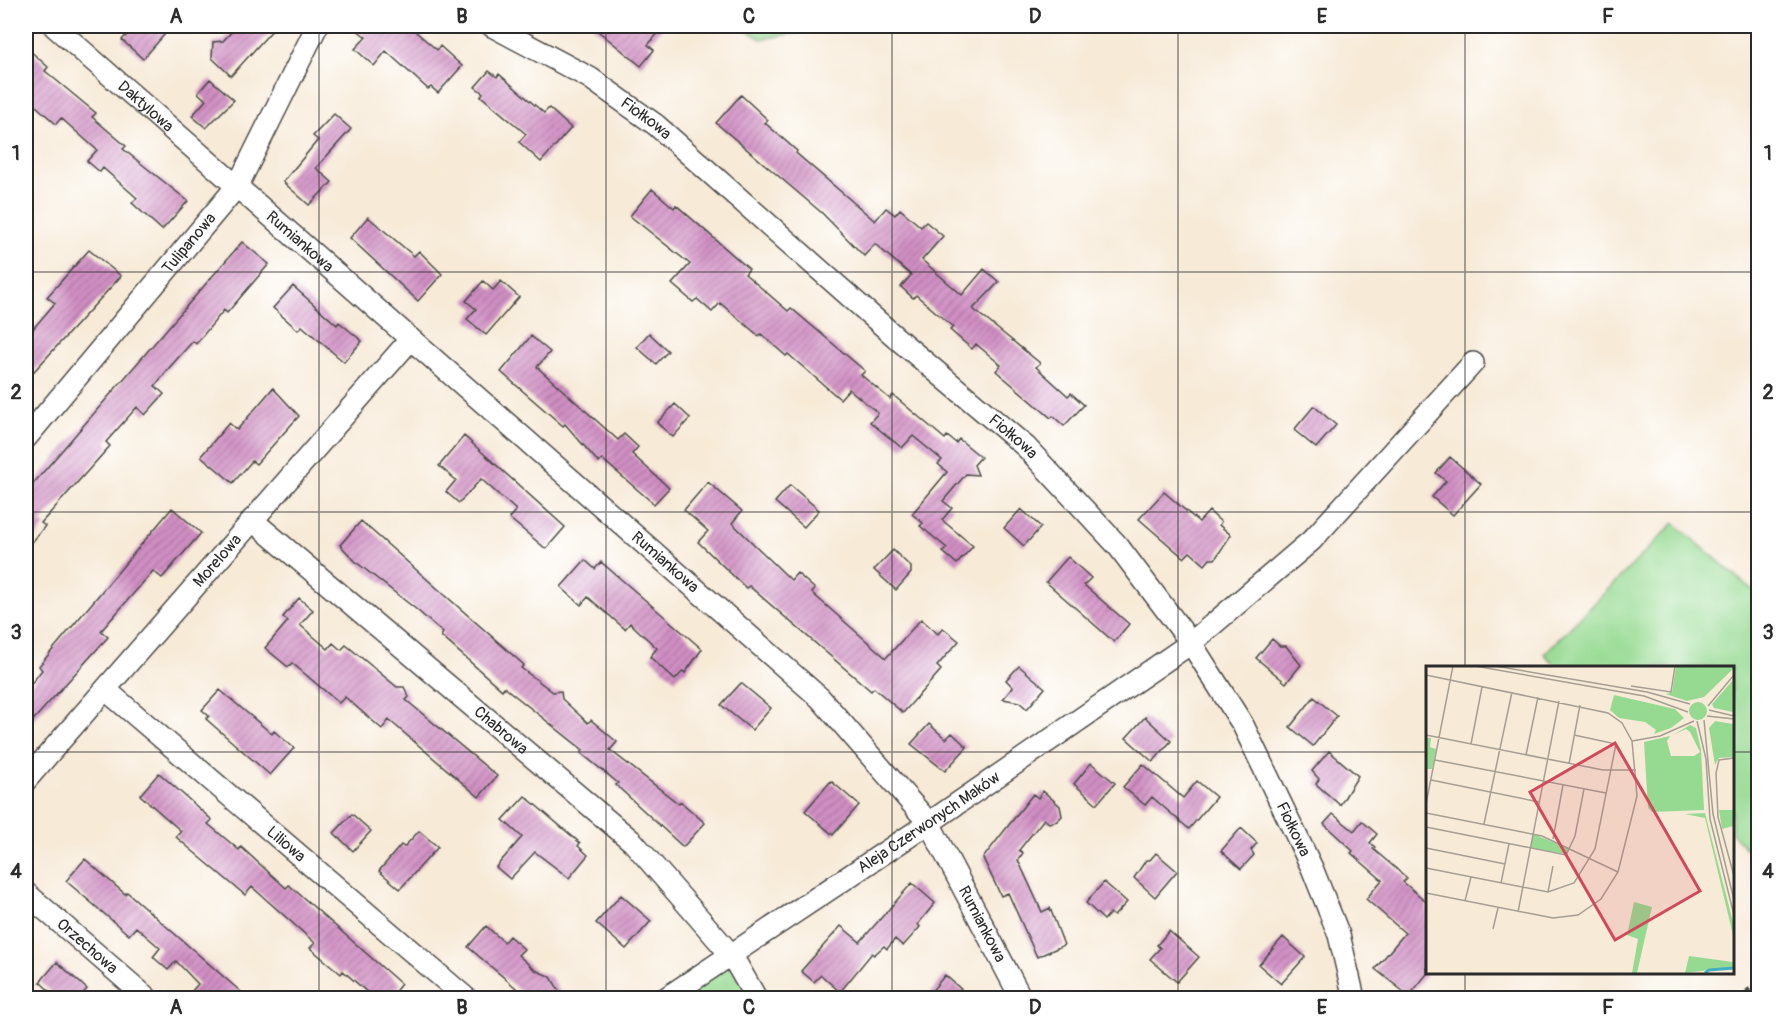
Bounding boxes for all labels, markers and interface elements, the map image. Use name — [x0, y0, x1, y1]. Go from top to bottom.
text: A — [170, 4, 183, 29]
text: B — [456, 4, 468, 29]
text: C — [743, 4, 755, 29]
text: D — [1029, 4, 1042, 29]
text: E — [1317, 4, 1328, 29]
text: F — [1602, 4, 1614, 29]
street label: Daktylowa — [114, 77, 178, 136]
street label: Fiołkowa — [617, 93, 676, 144]
text: 1 — [12, 141, 20, 166]
text: 1 — [1764, 141, 1772, 166]
street label: Rumiankowa — [262, 207, 338, 277]
street label: Tulipanowa — [158, 209, 220, 278]
text: 2 — [10, 380, 22, 405]
text: 2 — [1762, 380, 1774, 405]
street label: Fiołkowa — [985, 410, 1042, 463]
street label: Rumiankowa — [627, 527, 703, 597]
street label: Morelowa — [189, 530, 246, 591]
text: 3 — [10, 620, 22, 645]
text: 3 — [1762, 620, 1774, 645]
inset map — [1426, 666, 1733, 973]
street label: Chabrowa — [470, 702, 532, 759]
street label: Aleja Czerwonych Maków — [854, 767, 1004, 878]
street label: Fiołkowa — [1272, 799, 1315, 860]
street label: Liliowa — [262, 822, 310, 866]
text: 4 — [10, 859, 22, 884]
text: 4 — [1762, 859, 1774, 884]
street label: Rumiankowa — [954, 883, 1010, 966]
street label: Orzechowa — [52, 914, 122, 978]
text: A — [170, 995, 183, 1020]
text: B — [456, 995, 468, 1020]
text: C — [743, 995, 755, 1020]
text: D — [1029, 995, 1042, 1020]
text: E — [1317, 995, 1328, 1020]
text: F — [1602, 995, 1614, 1020]

